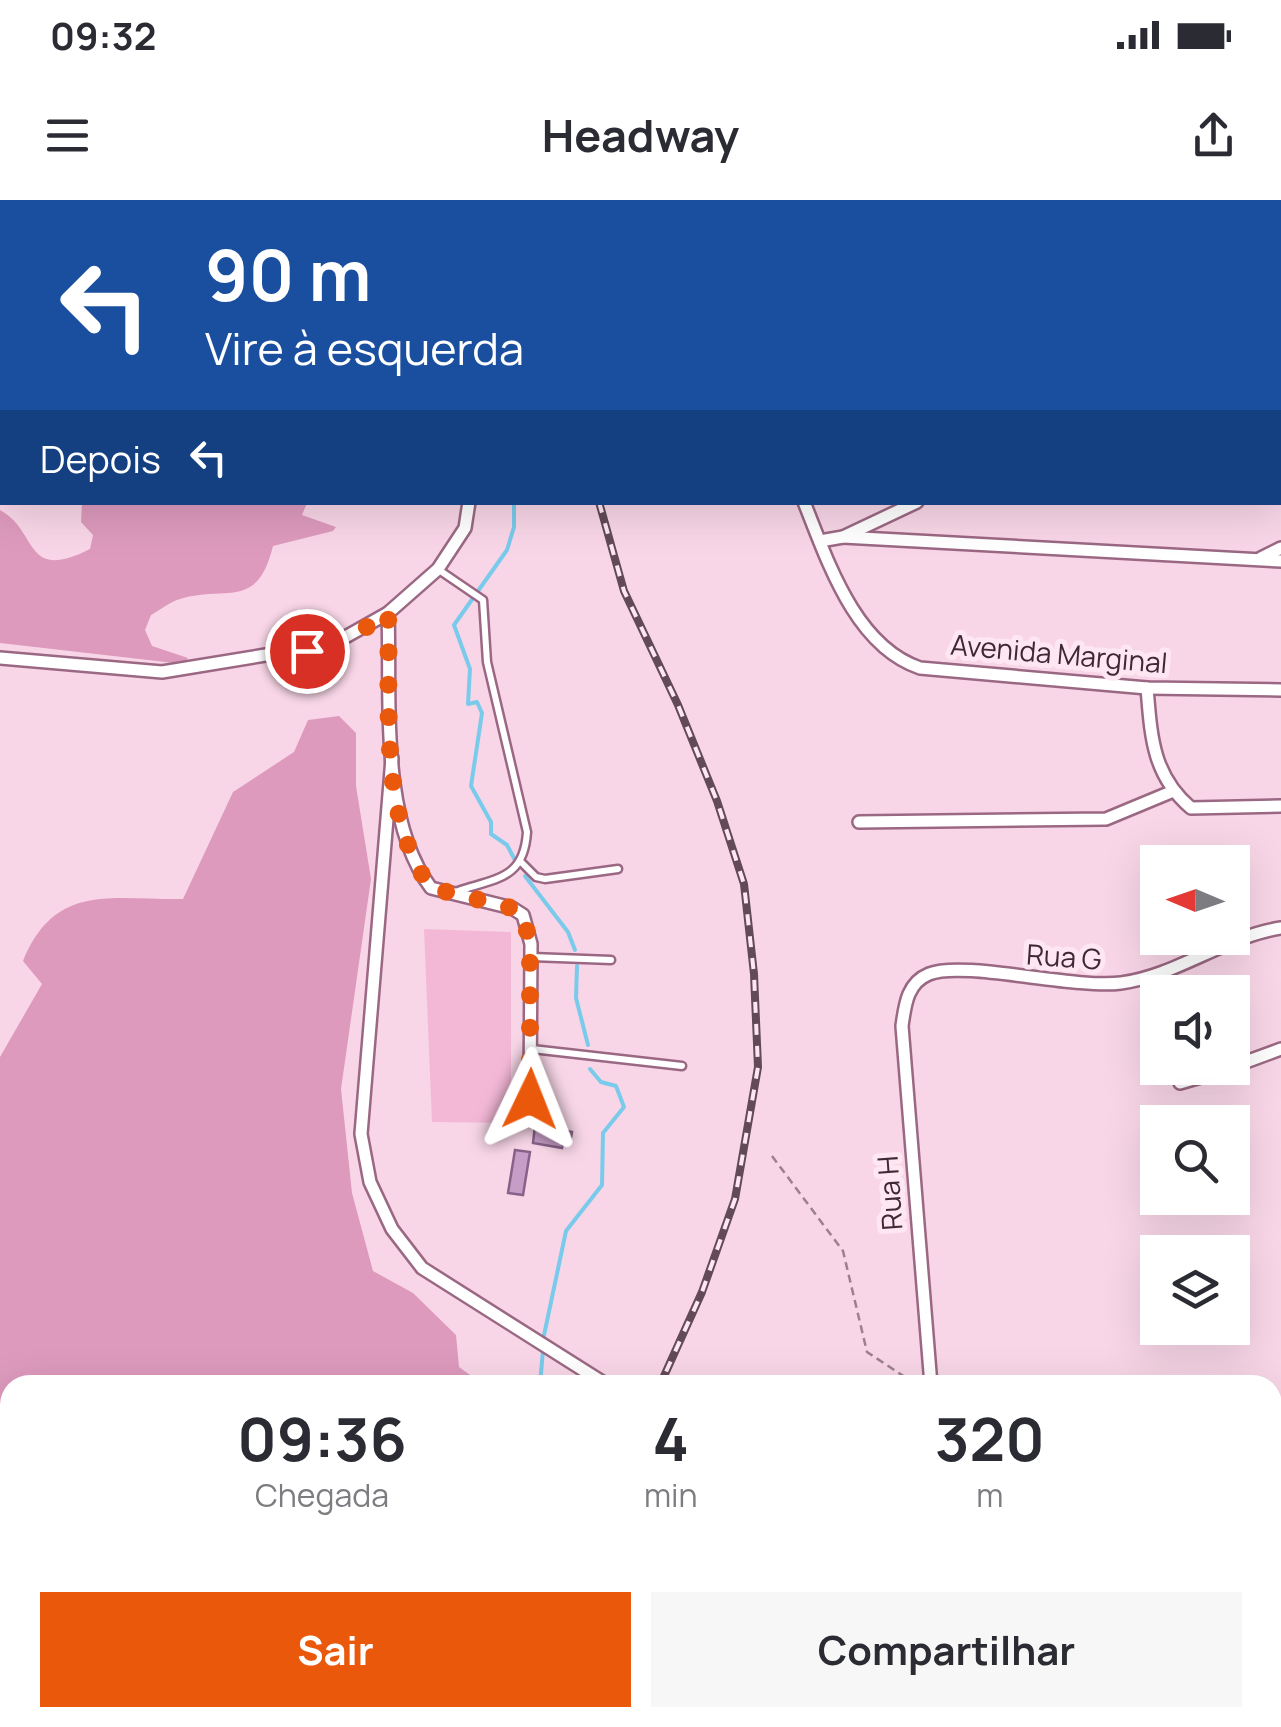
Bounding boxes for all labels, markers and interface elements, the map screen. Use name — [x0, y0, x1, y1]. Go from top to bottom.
text: 09:32 — [50, 9, 156, 61]
text: Headway — [542, 104, 739, 166]
icon: menu — [40, 108, 95, 163]
icon: share — [1186, 108, 1241, 163]
text: 90 m — [205, 226, 372, 322]
icon: left — [40, 240, 170, 370]
text: Vire à esquerda — [205, 317, 524, 379]
icon: left — [181, 430, 236, 485]
text: Depois — [40, 432, 161, 484]
pin — [265, 609, 350, 694]
icon: arrive — [280, 624, 335, 679]
street label: Avenida Marginal — [949, 625, 1169, 681]
north arrow — [1140, 845, 1250, 955]
map controls — [1140, 845, 1250, 1345]
street label: Rua G — [1025, 934, 1103, 978]
button: sound — [1140, 975, 1250, 1085]
position arrow — [478, 1047, 582, 1151]
button: search — [1140, 1105, 1250, 1215]
street label: Rua H — [867, 1154, 911, 1232]
button: layers — [1140, 1235, 1250, 1345]
text: 09:36 — [237, 1397, 407, 1479]
text: 4 — [652, 1397, 689, 1479]
text: 320 — [935, 1397, 1045, 1479]
text: Chegada — [255, 1473, 389, 1517]
text: min — [644, 1473, 698, 1517]
text: m — [976, 1473, 1003, 1517]
button: Sair — [40, 1592, 631, 1707]
button: Compartilhar — [651, 1592, 1242, 1707]

